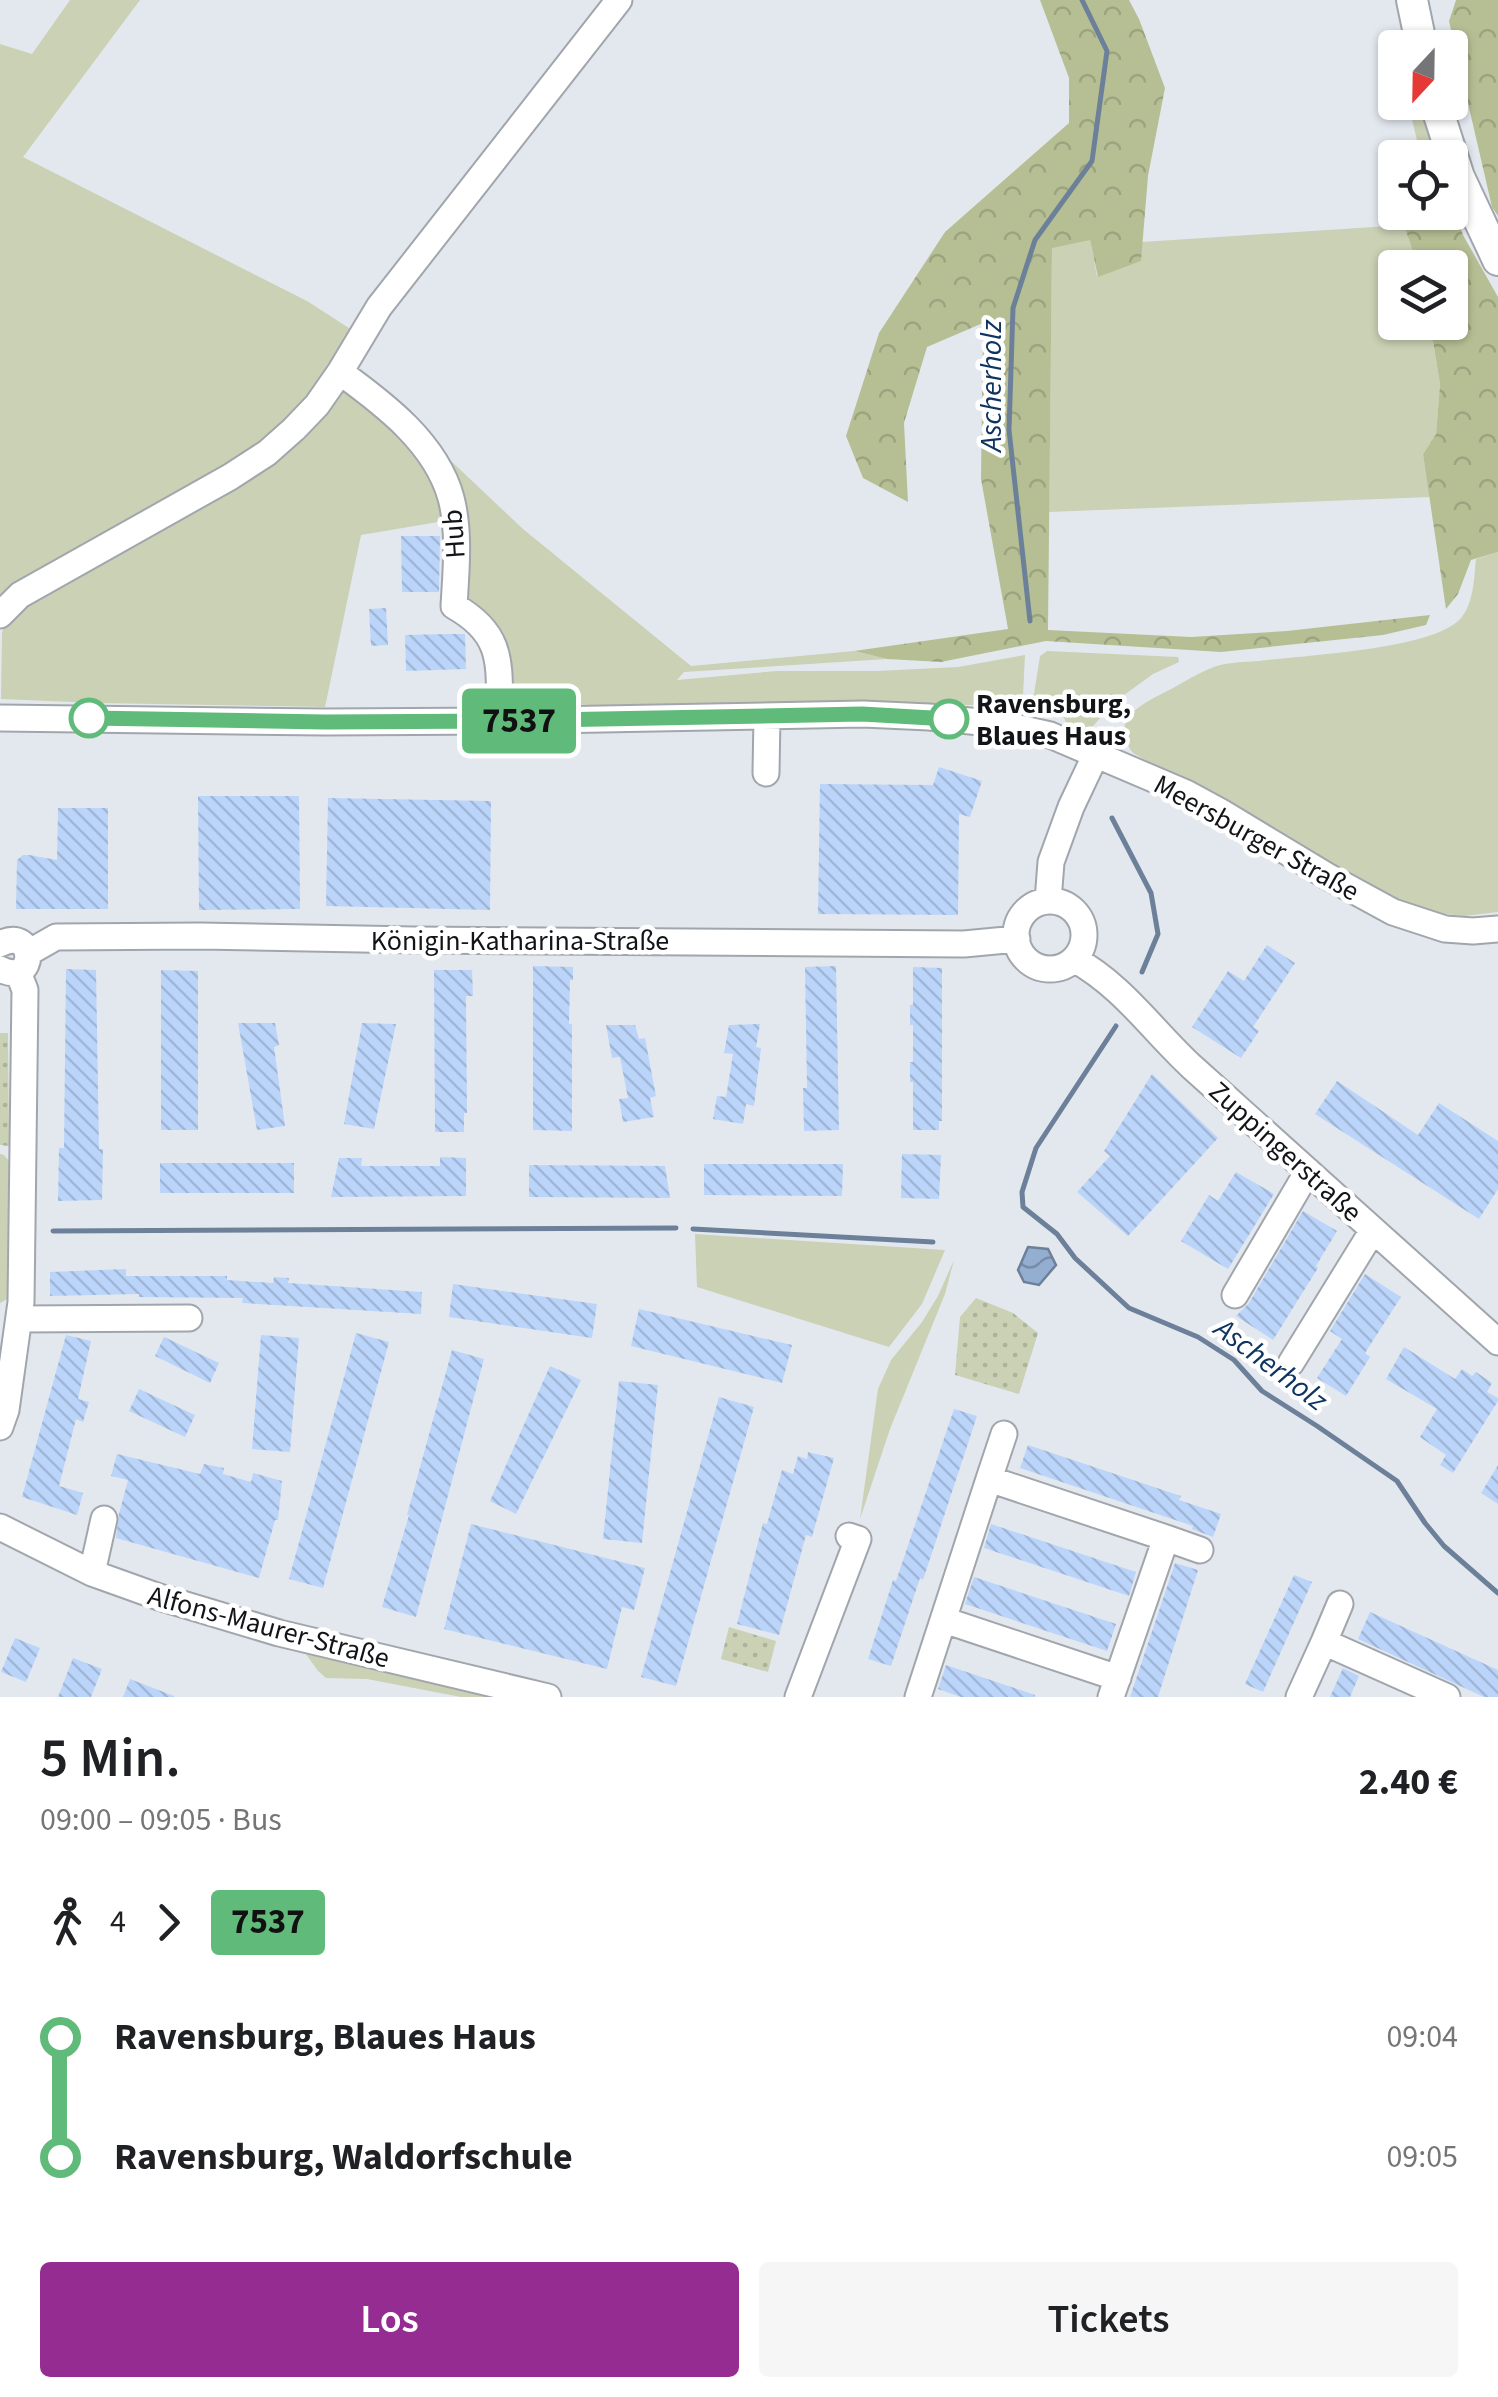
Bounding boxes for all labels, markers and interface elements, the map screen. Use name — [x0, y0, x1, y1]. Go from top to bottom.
north arrow — [1378, 30, 1468, 120]
map controls — [1378, 30, 1468, 340]
button: locate — [1378, 140, 1468, 230]
button: layers — [1378, 250, 1468, 340]
water label: Ascherholz — [970, 320, 1013, 454]
street label: Hub — [432, 508, 476, 560]
place label: Ravensburg, Blaues Haus — [976, 684, 1131, 756]
line badge: 7537 — [449, 688, 589, 754]
text: 7537 — [482, 696, 556, 746]
unlabelled marker — [70, 699, 108, 737]
marker: Ravensburg, Blaues Haus — [930, 700, 968, 738]
street label: Meersburger Straße — [1146, 765, 1367, 911]
street label: Königin-Katharina-Straße — [371, 921, 669, 961]
street label: Zuppingerstraße — [1200, 1072, 1371, 1232]
water label: Ascherholz — [1204, 1306, 1337, 1422]
street label: Alfons-Maurer-Straße — [143, 1575, 394, 1678]
text: 5 Min. — [40, 1720, 181, 1798]
text: 2.40 € — [1359, 1755, 1458, 1809]
text: 09:00 – 09:05 · Bus — [40, 1797, 282, 1843]
icon: walk — [40, 1895, 95, 1950]
icon: forward — [141, 1895, 196, 1950]
text: 7537 — [231, 1897, 305, 1947]
text: 4 — [110, 1899, 126, 1945]
text: Ravensburg, Blaues Haus — [114, 2010, 536, 2064]
text: 09:04 — [1386, 2014, 1458, 2060]
text: Ravensburg, Waldorfschule — [114, 2130, 573, 2184]
text: 09:05 — [1386, 2134, 1458, 2180]
button: Los — [40, 2262, 739, 2377]
button: Tickets — [759, 2262, 1458, 2377]

